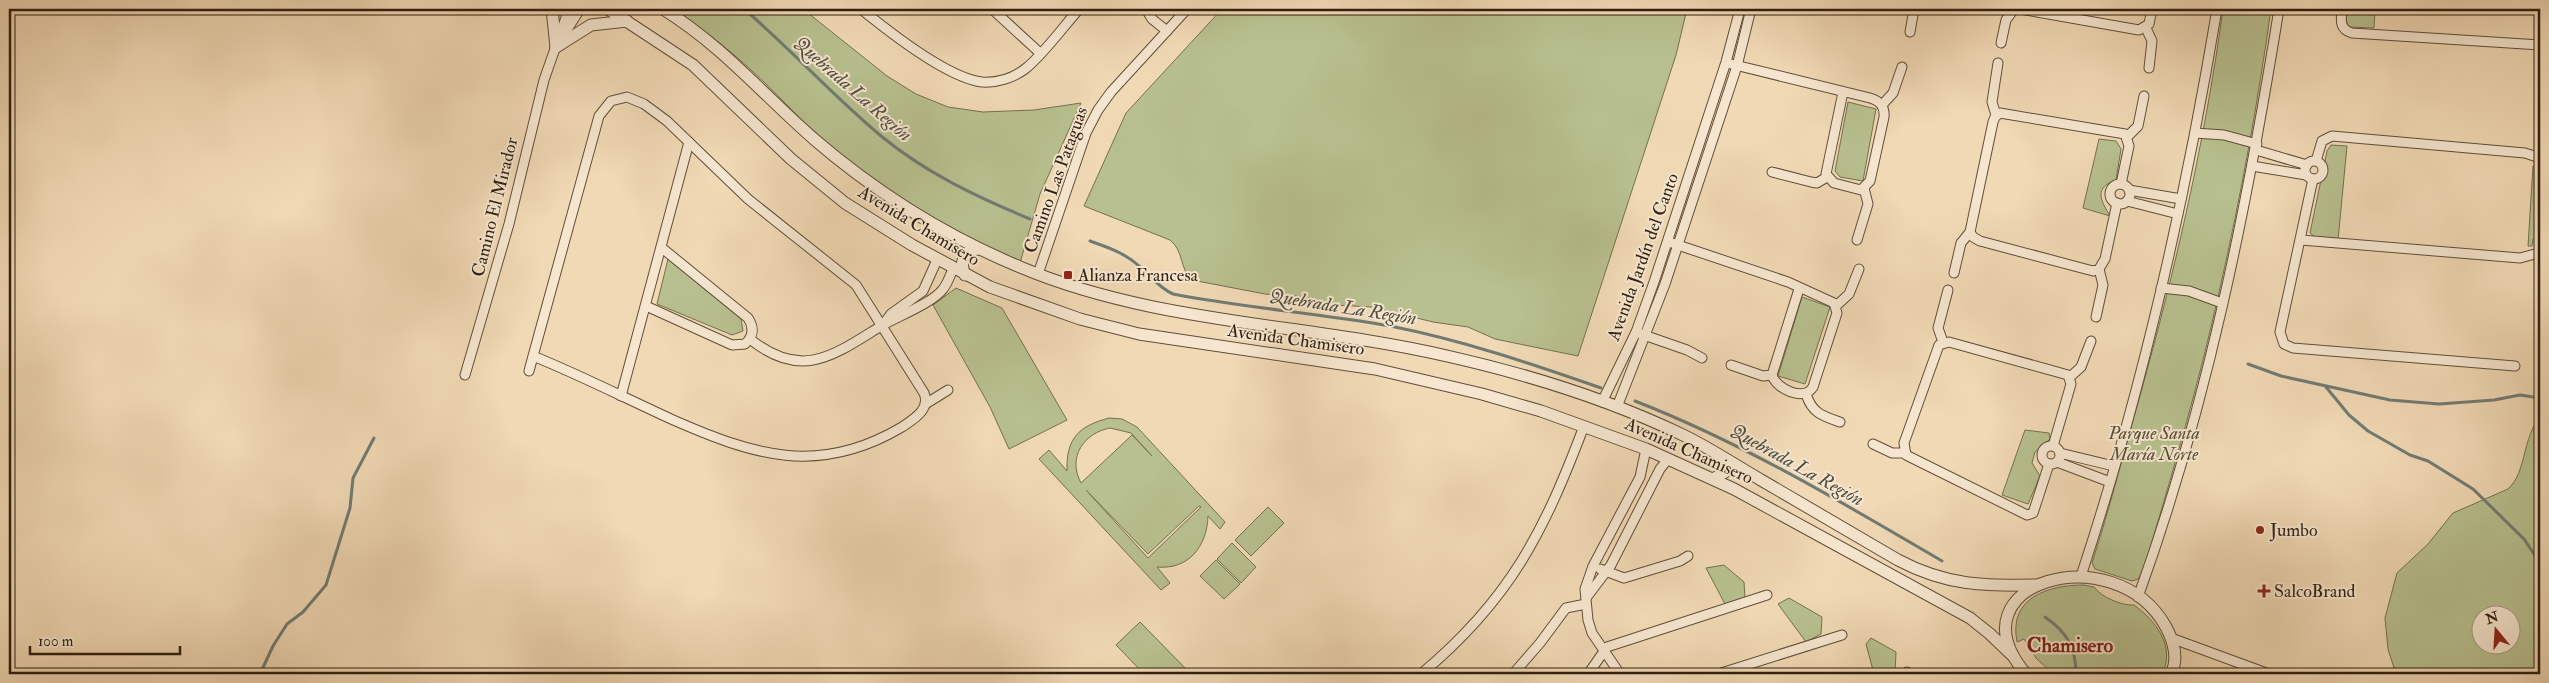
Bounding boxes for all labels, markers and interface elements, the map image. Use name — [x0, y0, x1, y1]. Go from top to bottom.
water label: Quebrada La Región — [789, 31, 917, 147]
street label: Camino Las Pataguas — [1019, 104, 1093, 256]
street label: Camino El Mirador — [467, 135, 524, 279]
street label: Avenida Jardín del Canto — [1602, 170, 1684, 345]
street label: Avenida Chamisero — [853, 180, 984, 272]
place label: Alianza Francesa — [1077, 264, 1199, 287]
marker: Alianza Francesa — [1062, 269, 1074, 281]
water label: Quebrada La Región — [1268, 284, 1418, 330]
street label: Avenida Chamisero — [1225, 319, 1366, 361]
street label: Avenida Chamisero — [1620, 412, 1757, 490]
water label: Quebrada La Región — [1726, 419, 1868, 511]
park label: Parque Santa María Norte — [2107, 422, 2200, 466]
place label: Jumbo — [2269, 519, 2318, 542]
marker: Jumbo — [2254, 524, 2266, 536]
place label: SalcoBrand — [2274, 580, 2356, 603]
marker: SalcoBrand — [2258, 585, 2270, 597]
north arrow — [2472, 606, 2522, 656]
text: N — [2483, 608, 2501, 628]
scale bar — [30, 623, 180, 655]
text: 100 m — [38, 632, 74, 651]
district label: Chamisero — [2027, 633, 2114, 658]

